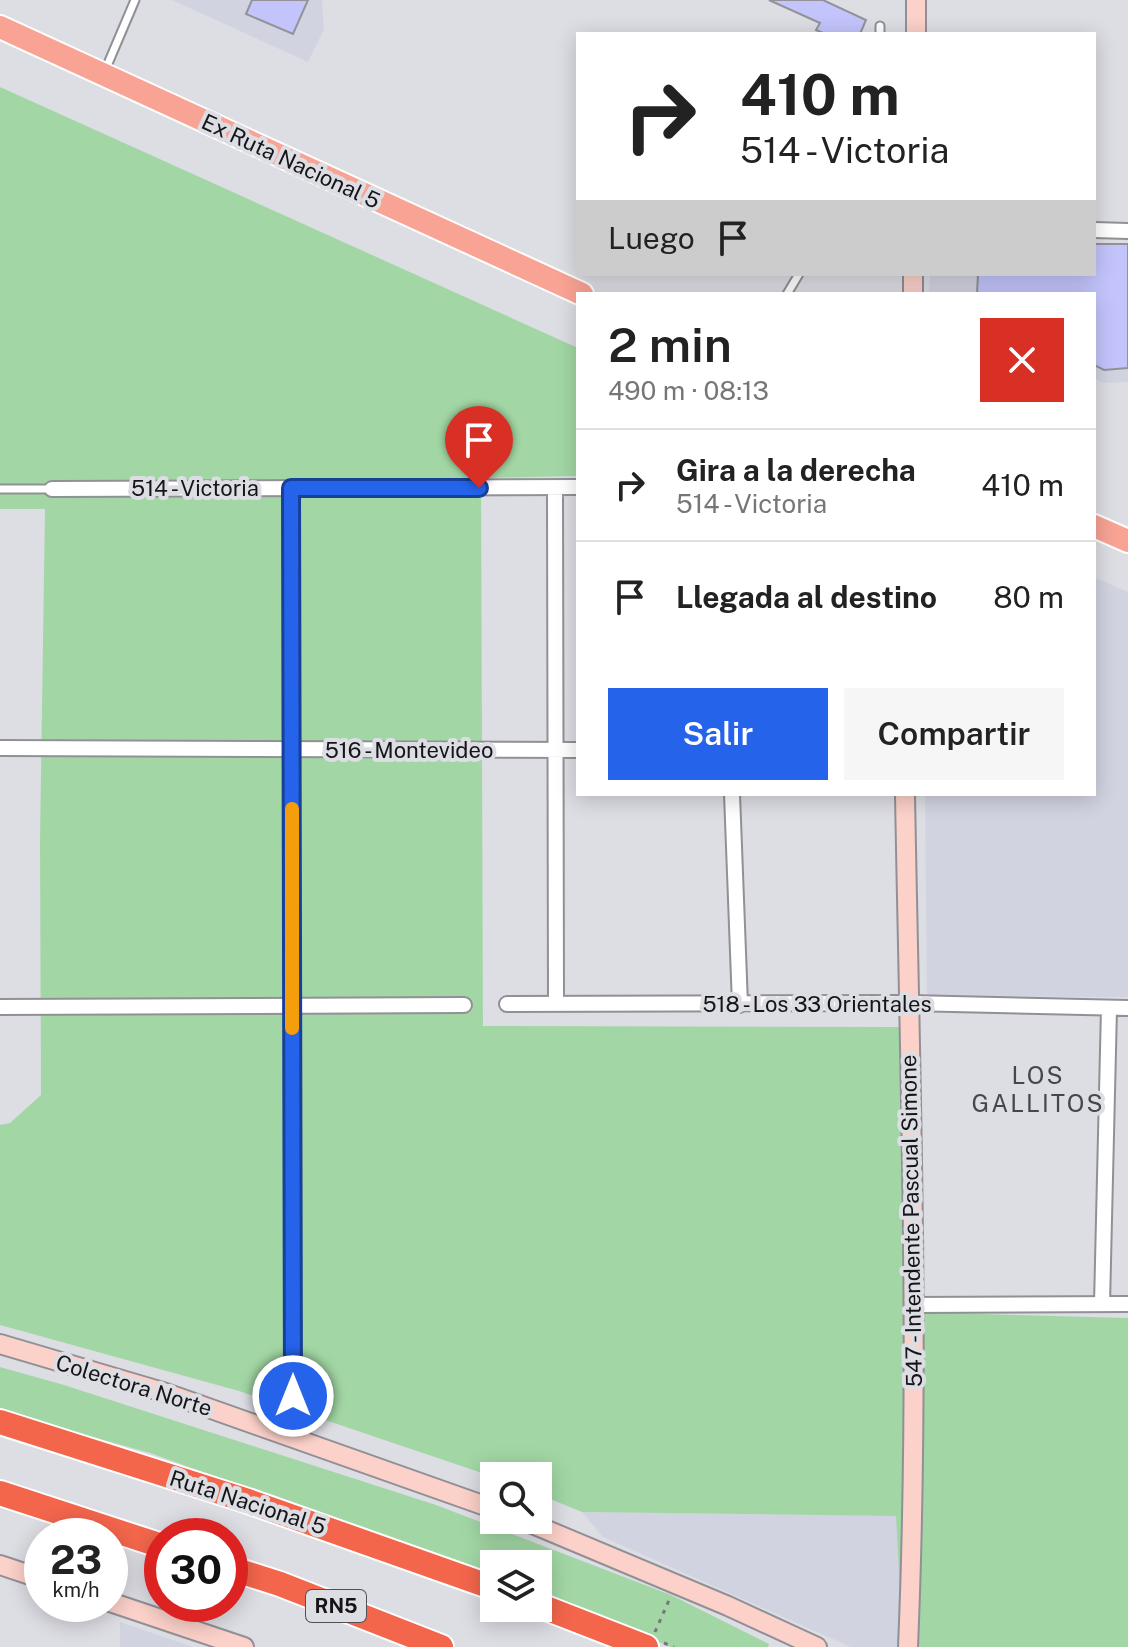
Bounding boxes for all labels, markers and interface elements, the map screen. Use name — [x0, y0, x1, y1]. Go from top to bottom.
text: 410 m — [740, 62, 900, 128]
icon: right — [608, 64, 712, 168]
street label: Ex Ruta Nacional 5 — [198, 108, 384, 214]
text: 514 - Victoria — [740, 129, 949, 171]
icon: arrive — [711, 216, 755, 260]
text: Luego — [608, 220, 695, 256]
text: 2 min — [608, 316, 732, 373]
button: close — [980, 318, 1064, 402]
text: 490 m · 08:13 — [608, 375, 769, 406]
pin — [445, 406, 513, 488]
icon: arrive — [457, 418, 501, 462]
text: Gira a la derecha — [676, 452, 916, 488]
icon: right — [608, 463, 652, 507]
text: 410 m — [981, 467, 1064, 503]
street label: 514 - Victoria — [131, 475, 259, 501]
text: 514 - Victoria — [676, 488, 827, 519]
icon: arrive — [608, 575, 652, 619]
text: Llegada al destino — [676, 579, 937, 615]
text: 80 m — [993, 579, 1064, 615]
button: Salir — [608, 688, 828, 780]
button: Compartir — [844, 688, 1064, 780]
street label: 516 - Montevideo — [325, 737, 493, 763]
street label: 518 - Los 33 Orientales — [702, 991, 932, 1017]
street label: 547 - Intendente Pascual Simone — [895, 1055, 927, 1387]
district label: LOS GALLITOS — [972, 1061, 1104, 1117]
street label: Colectora Norte — [53, 1349, 215, 1421]
position arrow — [251, 1354, 335, 1438]
map controls — [480, 1462, 552, 1622]
button: search — [480, 1462, 552, 1534]
street label: Ruta Nacional 5 — [167, 1464, 329, 1540]
speed limit sign: 30 — [144, 1518, 248, 1622]
text: 23 — [50, 1536, 102, 1583]
button: layers — [480, 1550, 552, 1622]
text: km/h — [52, 1578, 100, 1602]
road number: RN5 — [306, 1590, 366, 1622]

